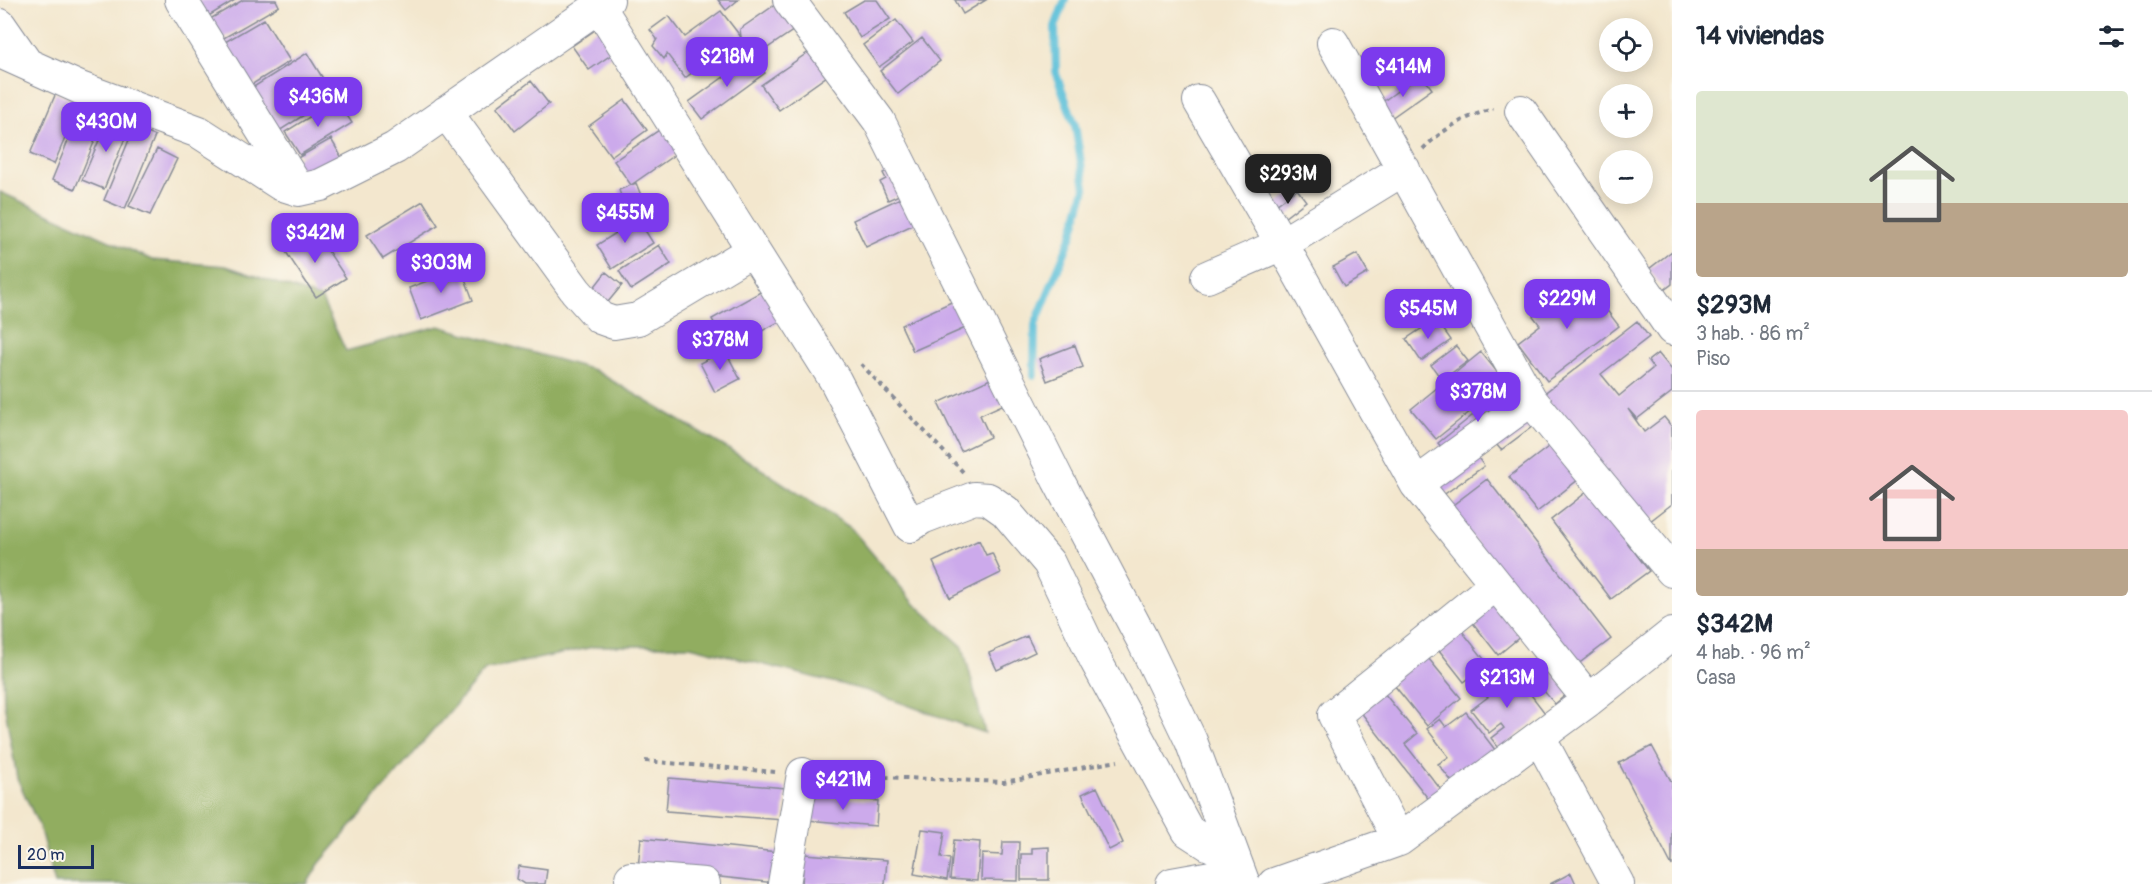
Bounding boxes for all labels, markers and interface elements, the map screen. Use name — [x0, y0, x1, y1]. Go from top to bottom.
map controls — [1599, 18, 1653, 204]
button: locate — [1599, 18, 1653, 72]
text: 14 viviendas — [1696, 20, 1824, 52]
icon: filters — [2095, 20, 2128, 53]
pin: $218M — [685, 37, 769, 88]
text: $218M — [700, 44, 754, 69]
pin: $414M — [1361, 47, 1445, 98]
text: $414M — [1375, 54, 1431, 79]
pin: $436M — [276, 77, 360, 128]
text: $436M — [288, 84, 348, 109]
button: + — [1599, 84, 1653, 138]
pin: $430M — [64, 102, 148, 153]
text: $430M — [75, 109, 137, 134]
icon: home — [1858, 130, 1966, 238]
button: − — [1599, 150, 1653, 204]
pin: $293M — [1246, 154, 1330, 205]
text: $293M — [1259, 161, 1317, 186]
pin: $455M — [583, 193, 667, 244]
text: $455M — [596, 200, 654, 225]
pin: $342M — [273, 213, 357, 264]
text: $342M — [285, 220, 345, 245]
pin: $303M — [399, 243, 483, 294]
text: $303M — [410, 250, 472, 275]
pin: $229M — [1525, 279, 1609, 330]
text: $229M — [1538, 286, 1596, 311]
pin: $545M — [1386, 289, 1470, 340]
text: $293M — [1696, 289, 1771, 321]
text: $545M — [1399, 296, 1457, 321]
pin: $378M — [678, 320, 762, 371]
text: 3 hab. · 86 m² — [1696, 321, 1810, 346]
text: $378M — [691, 327, 749, 352]
text: Piso — [1696, 346, 1730, 371]
pin: $378M — [1436, 372, 1520, 423]
text: $378M — [1449, 379, 1507, 404]
icon: home — [1858, 449, 1966, 557]
text: $342M — [1696, 608, 1773, 640]
text: 4 hab. · 96 m² — [1696, 640, 1811, 665]
pin: $213M — [1465, 658, 1549, 709]
text: $213M — [1479, 665, 1535, 690]
text: Casa — [1696, 665, 1736, 690]
pin: $421M — [801, 760, 885, 811]
text: $421M — [815, 767, 871, 792]
scale bar — [18, 842, 94, 870]
text: 20 m — [27, 845, 65, 865]

